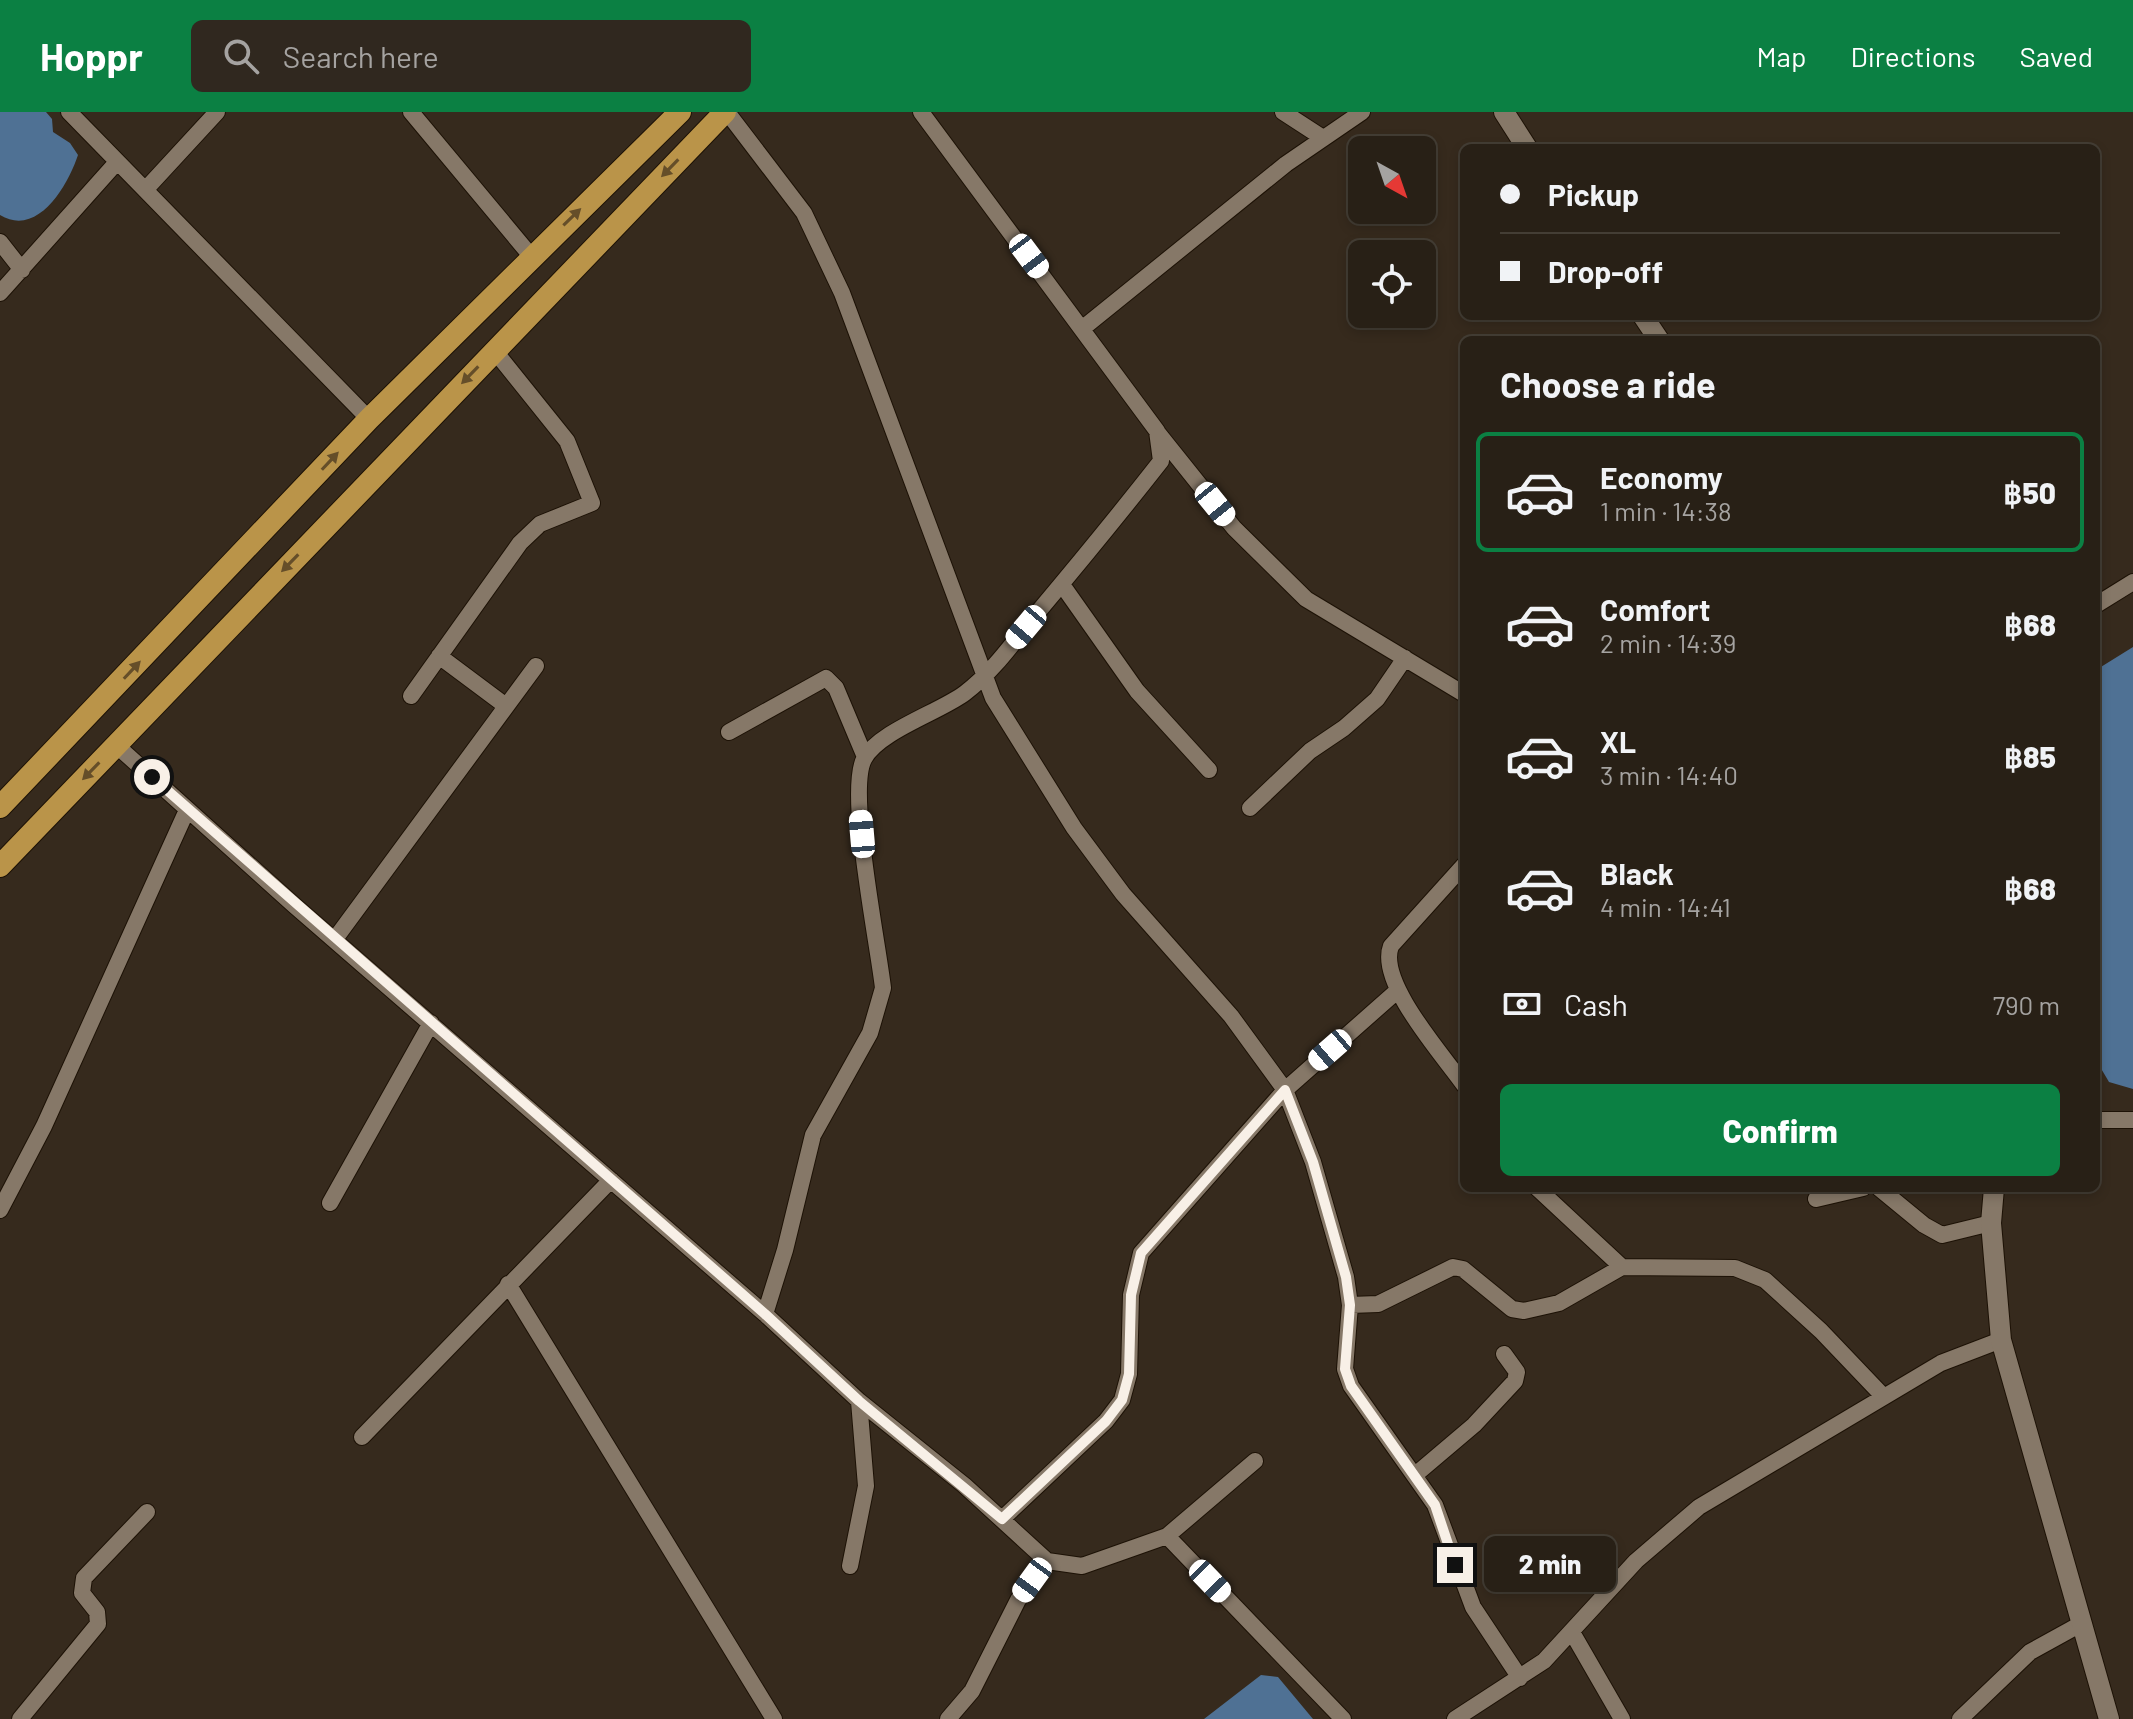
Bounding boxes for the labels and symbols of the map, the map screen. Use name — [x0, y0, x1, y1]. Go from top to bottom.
north arrow — [1348, 136, 1436, 224]
one-way arrow — [661, 158, 680, 177]
one-way arrow — [562, 208, 581, 226]
car — [1005, 230, 1053, 282]
one-way arrow — [462, 365, 480, 384]
one-way arrow — [320, 452, 338, 471]
car — [1191, 478, 1239, 530]
one-way arrow — [282, 553, 300, 572]
car — [1001, 601, 1051, 653]
one-way arrow — [122, 661, 140, 680]
route start — [134, 759, 170, 795]
one-way arrow — [83, 761, 101, 780]
car — [848, 809, 876, 859]
car — [1304, 1025, 1356, 1075]
callout: 2 min — [1483, 1537, 1615, 1593]
route end — [1437, 1547, 1473, 1583]
car — [1008, 1554, 1056, 1606]
car — [1185, 1555, 1235, 1607]

